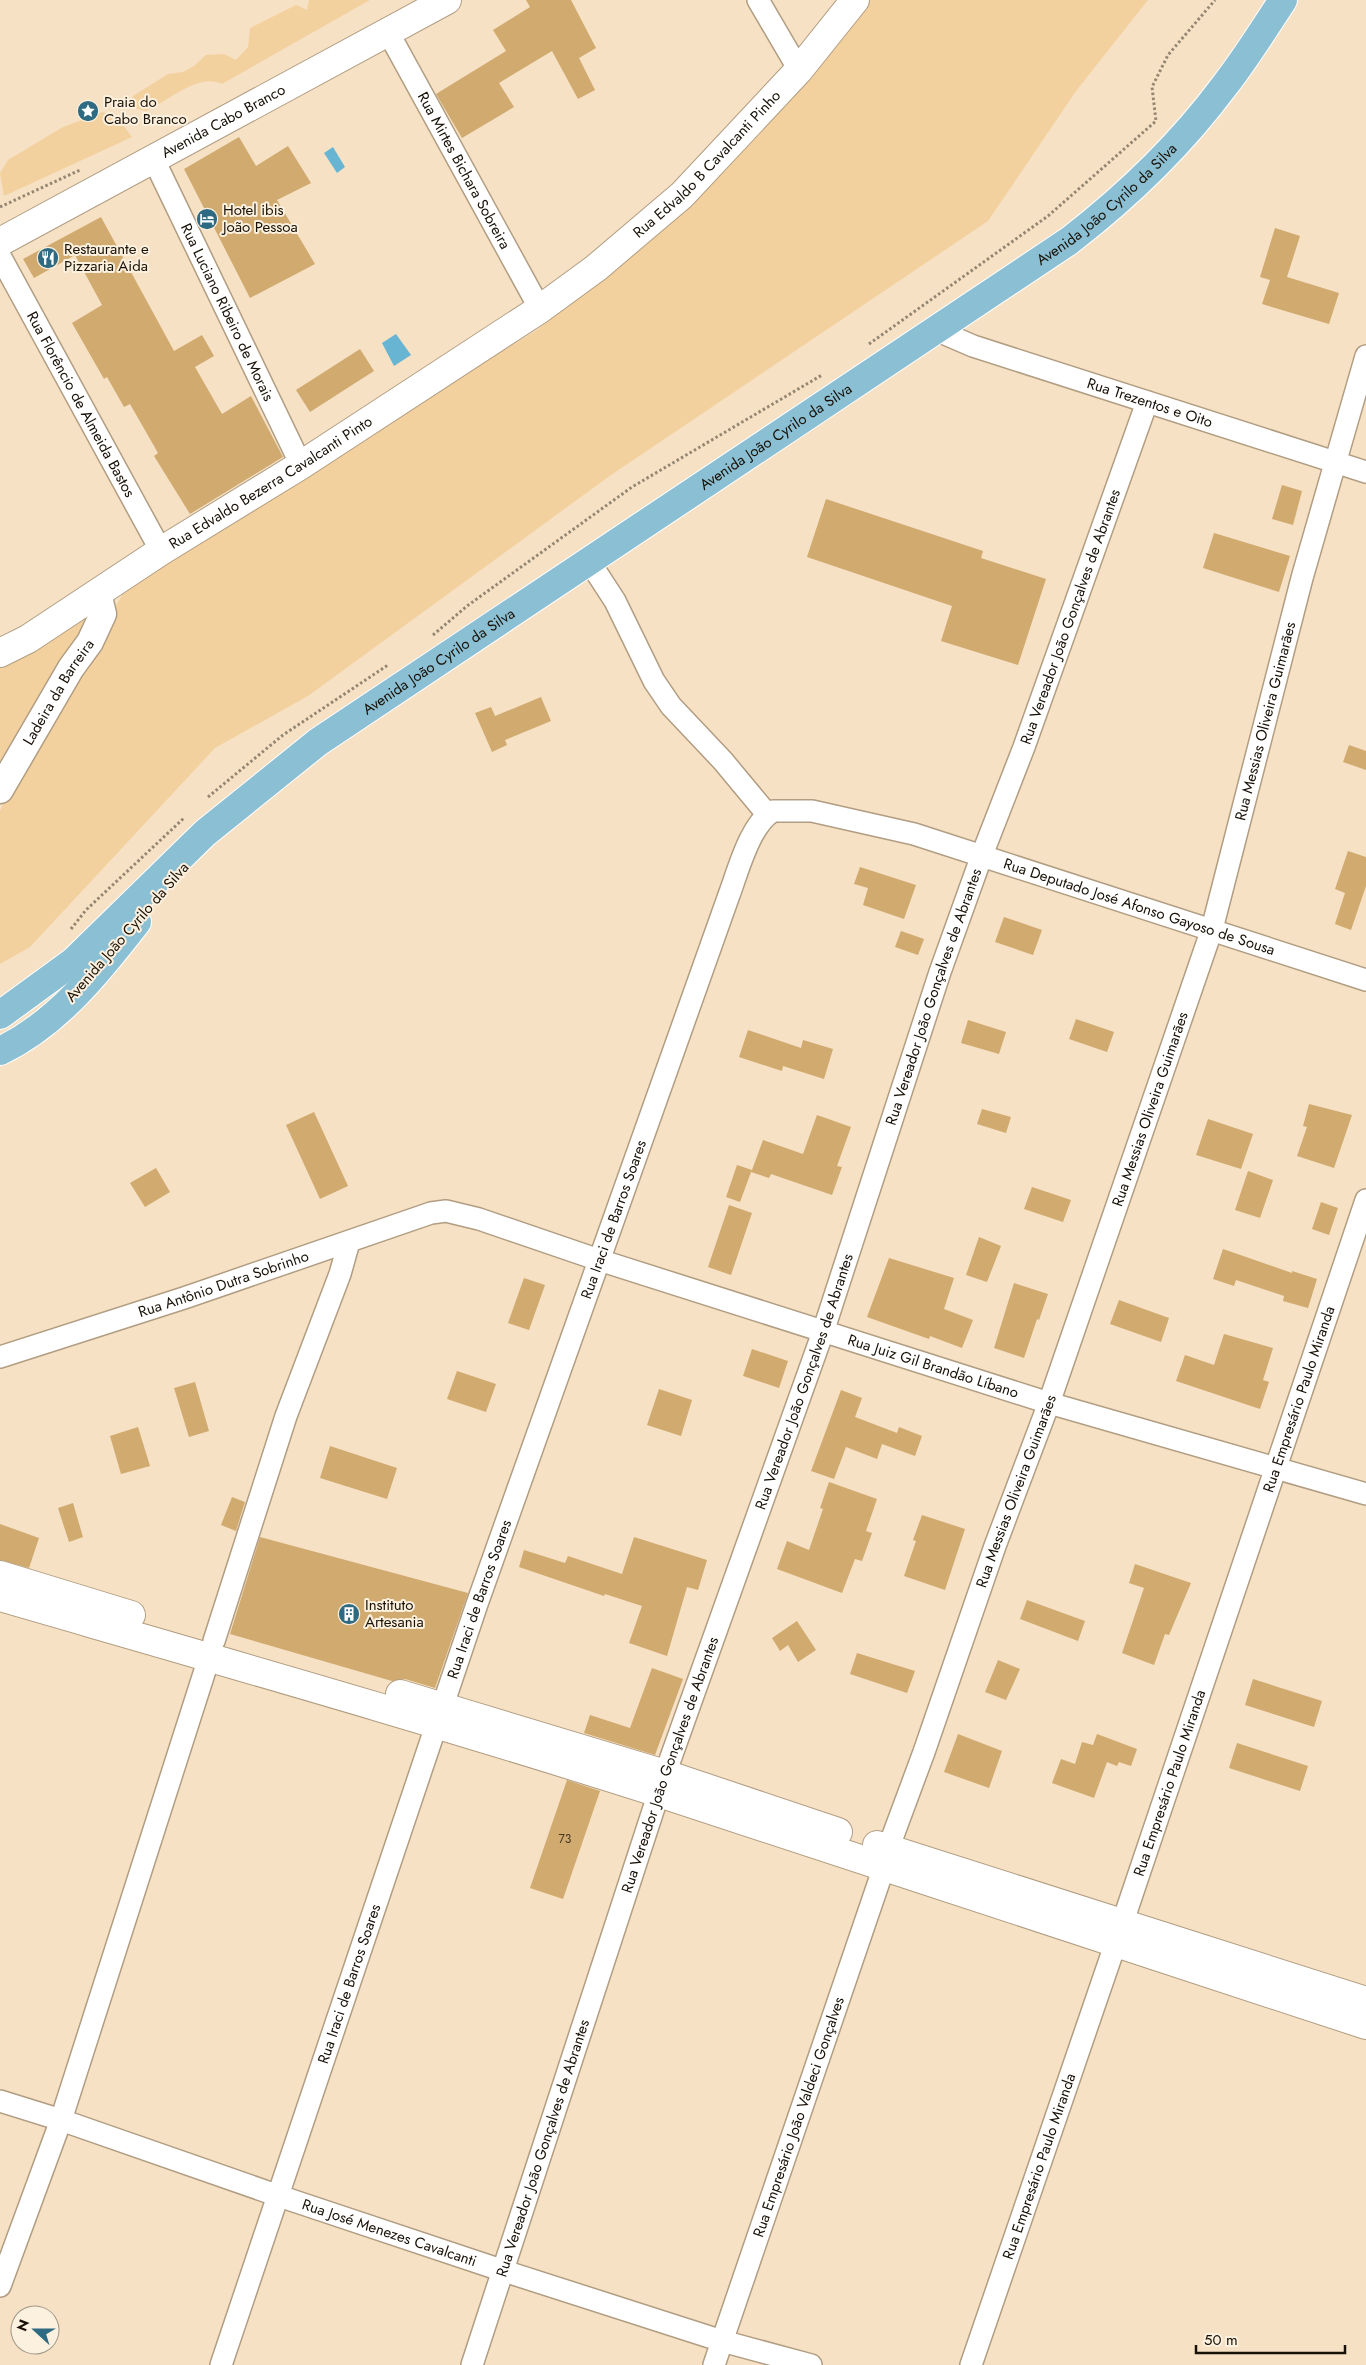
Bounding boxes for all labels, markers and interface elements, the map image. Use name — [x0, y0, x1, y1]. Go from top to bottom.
street label: Avenida Cabo Branco — [157, 79, 289, 164]
street label: Rua Edvaldo B Cavalcanti Pinho — [628, 85, 786, 243]
street label: Rua Mirtes Bichara Sobreira — [412, 88, 516, 253]
place label: Praia do Cabo Branco — [104, 91, 187, 130]
place icon: Praia do Cabo Branco — [76, 99, 100, 123]
street label: Avenida João Cyrilo da Silva — [1032, 138, 1182, 271]
place label: Hotel ibis João Pessoa — [221, 199, 298, 238]
hotel icon: Hotel ibis João Pessoa — [195, 207, 219, 231]
street label: Rua Luciano Ribeiro de Morais — [175, 220, 280, 405]
place label: Restaurante e Pizzaria Aida — [64, 238, 149, 277]
restaurant icon: Restaurante e Pizzaria Aida — [36, 246, 60, 270]
street label: Rua Florêncio de Almeida Bastos — [21, 307, 141, 501]
street label: Rua Trezentos e Oito — [1084, 372, 1215, 433]
street label: Avenida João Cyrilo da Silva — [695, 378, 856, 496]
street label: Rua Edvaldo Bezerra Cavalcanti Pinto — [165, 410, 377, 555]
street label: Rua Vereador João Gonçalves de Abrantes — [1015, 486, 1126, 748]
street label: Avenida João Cyrilo da Silva — [358, 603, 519, 720]
street label: Rua Messias Oliveira Guimarães — [1229, 619, 1301, 823]
street label: Ladeira da Barreira — [17, 635, 100, 749]
street label: Rua Deputado José Afonso Gayoso de Sousa — [1001, 853, 1278, 961]
street label: Avenida João Cyrilo da Silva — [60, 857, 194, 1007]
street label: Rua Vereador João Gonçalves de Abrantes — [880, 865, 987, 1128]
street label: Rua Messias Oliveira Guimarães — [1106, 1009, 1194, 1209]
street label: Rua Iraci de Barros Soares — [575, 1137, 652, 1302]
street label: Rua Antônio Dutra Sobrinho — [135, 1245, 312, 1323]
street label: Rua Vereador João Gonçalves de Abrantes — [749, 1251, 859, 1513]
street label: Rua Empresário Paulo Miranda — [1257, 1303, 1341, 1495]
street label: Rua Juiz Gil Brandão Líbano — [845, 1329, 1021, 1404]
street label: Rua Messias Oliveira Guimarães — [970, 1392, 1062, 1591]
street label: Rua Iraci de Barros Soares — [442, 1517, 517, 1682]
place label: Instituto Artesania — [365, 1594, 424, 1633]
building icon: Instituto Artesania — [337, 1602, 361, 1626]
street label: Rua Vereador João Gonçalves de Abrantes — [616, 1634, 724, 1896]
street label: Rua Empresário Paulo Miranda — [1128, 1687, 1211, 1879]
house number: 73 — [559, 1830, 572, 1848]
street label: Rua Iraci de Barros Soares — [312, 1901, 386, 2067]
street label: Rua Empresário João Valdeci Gonçalves — [747, 1994, 850, 2240]
street label: Rua Vereador João Gonçalves de Abrantes — [490, 2017, 595, 2280]
street label: Rua Empresário Paulo Miranda — [997, 2070, 1081, 2262]
street label: Rua José Menezes Cavalcanti — [299, 2193, 480, 2272]
north arrow — [10, 2305, 60, 2355]
text: N — [12, 2317, 34, 2334]
scale bar — [1196, 2322, 1345, 2354]
text: 50 m — [1204, 2329, 1238, 2351]

